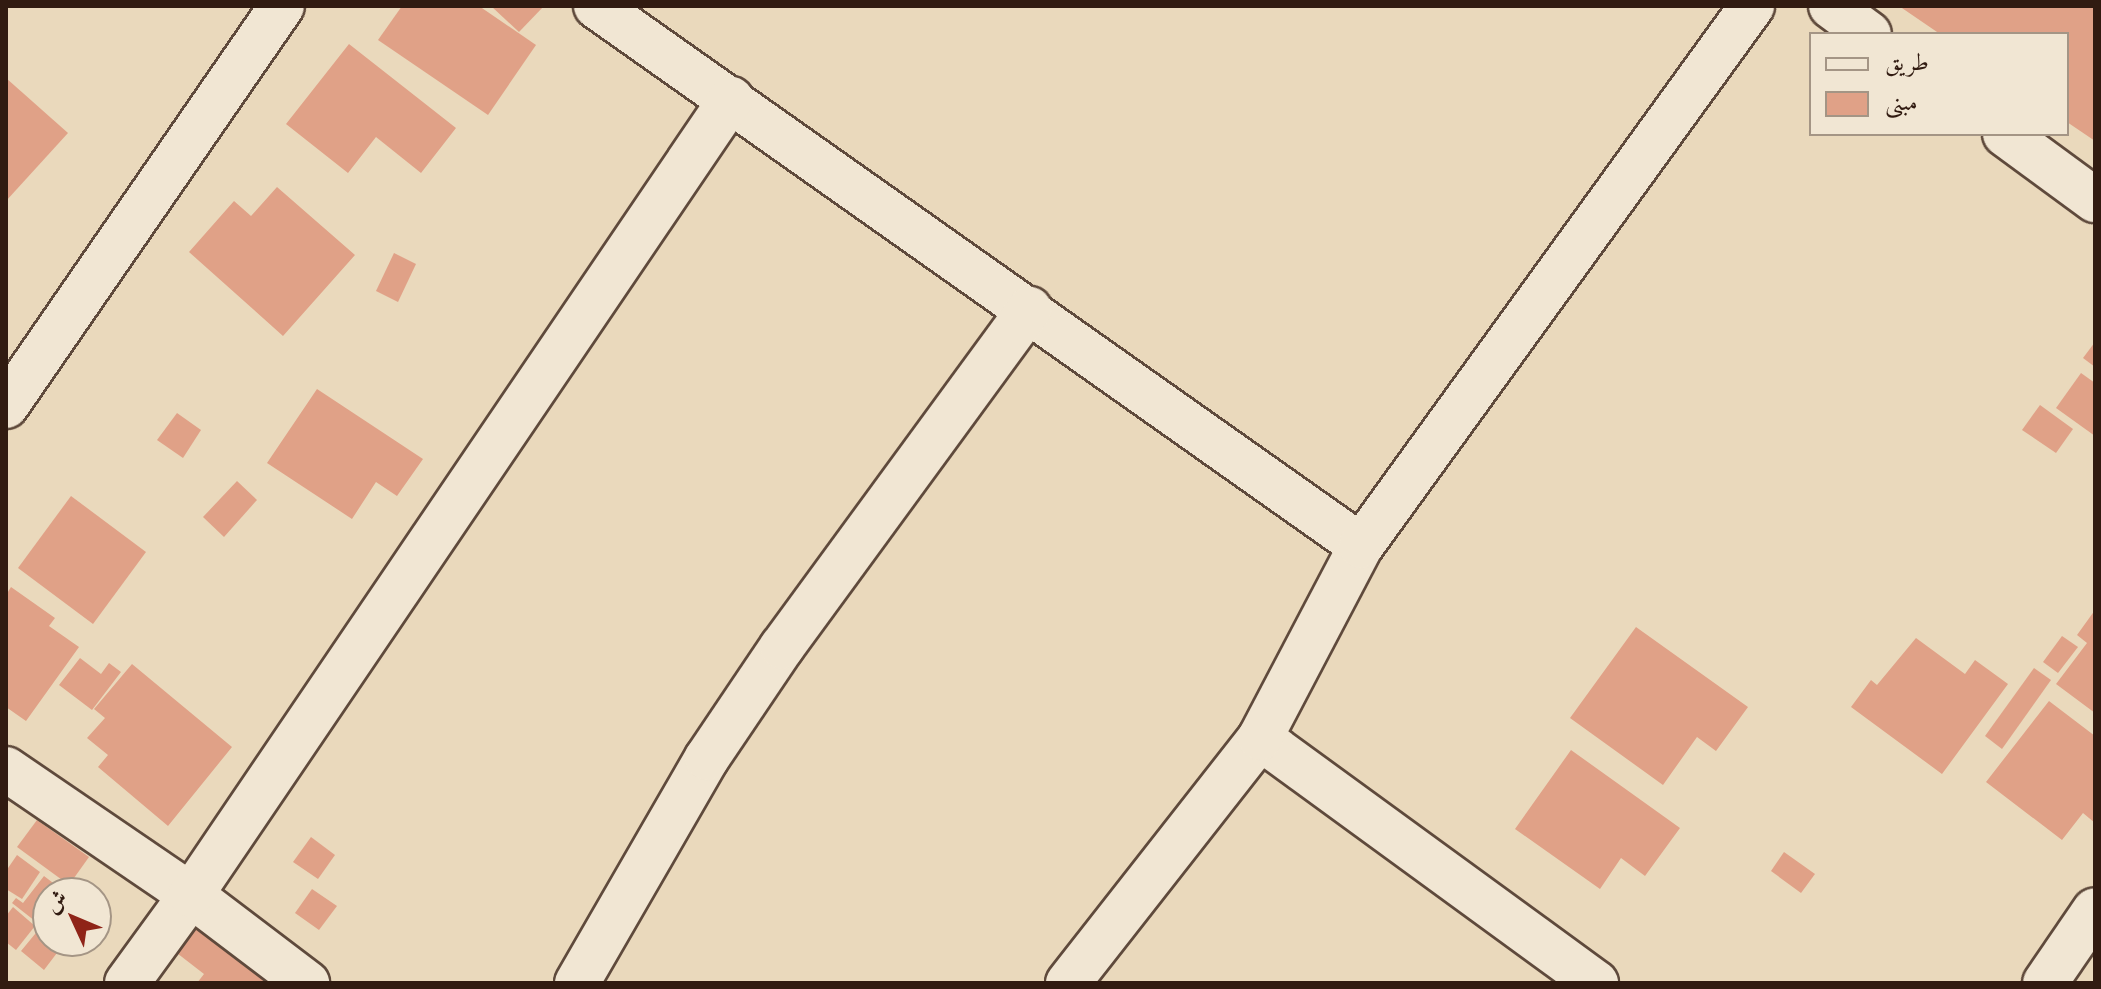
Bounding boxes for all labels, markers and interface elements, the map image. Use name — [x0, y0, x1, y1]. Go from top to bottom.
legend — [1809, 32, 2069, 136]
text: طريق — [1885, 47, 1929, 76]
text: مبنى — [1885, 87, 1918, 116]
north arrow — [32, 877, 112, 957]
text: ش — [39, 884, 73, 919]

